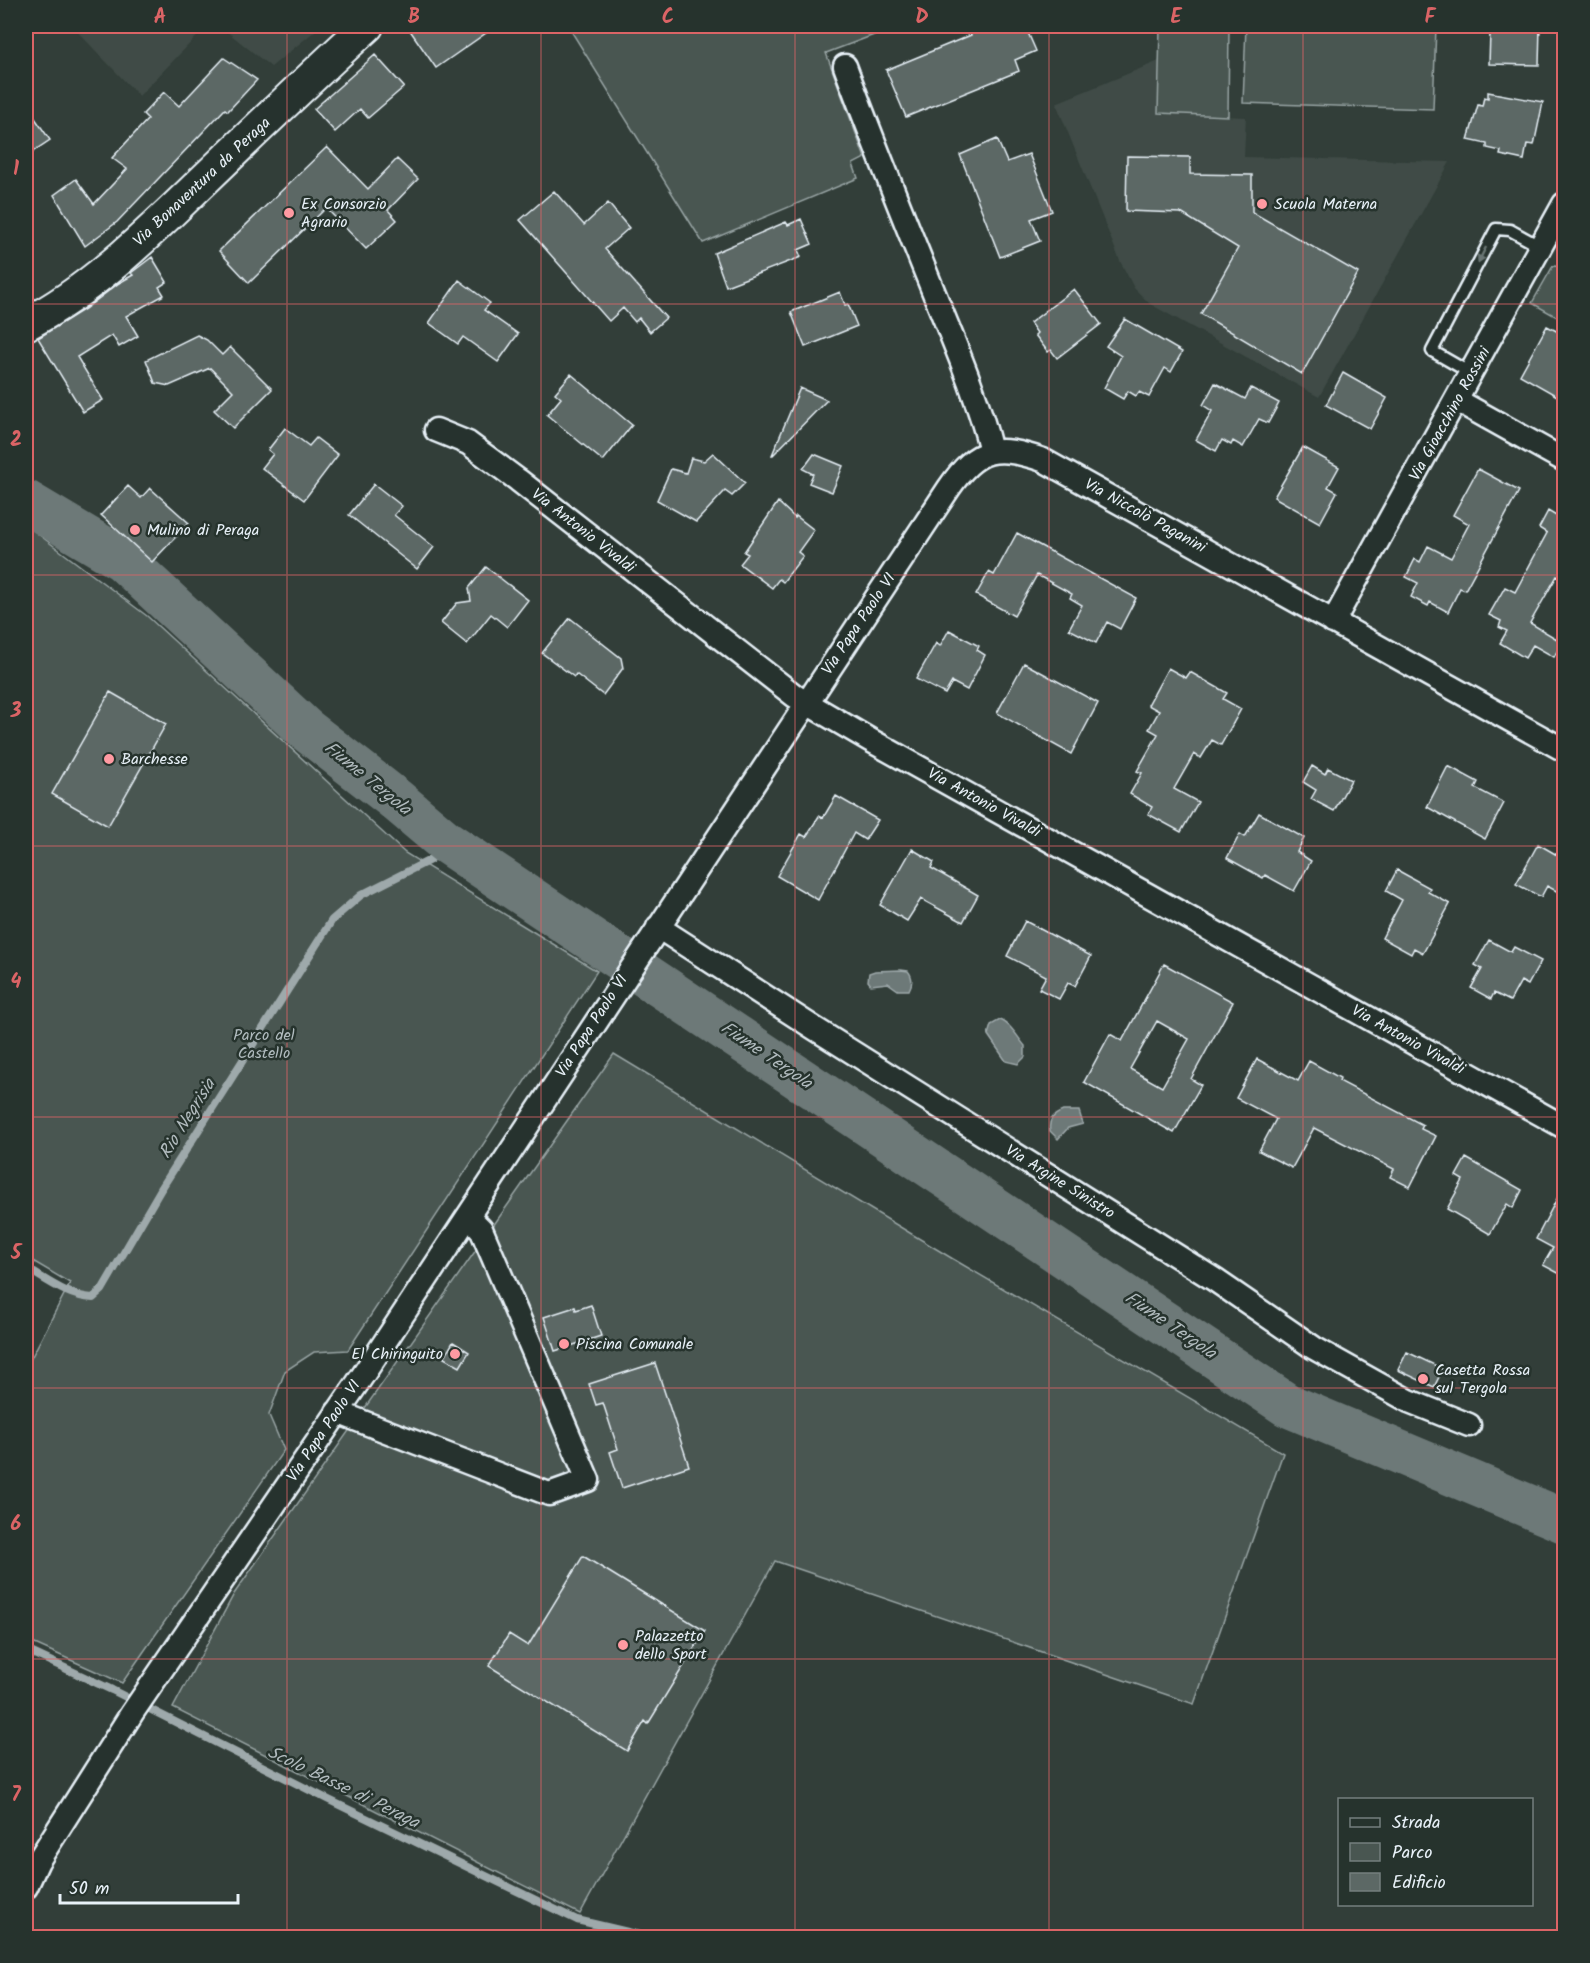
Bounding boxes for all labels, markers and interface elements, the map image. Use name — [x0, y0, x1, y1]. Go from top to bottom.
text: A — [154, 2, 166, 34]
text: B — [408, 2, 420, 34]
text: C — [662, 2, 674, 34]
text: D — [915, 2, 929, 34]
text: E — [1170, 2, 1182, 34]
text: F — [1425, 2, 1437, 34]
street label: Via Bonaventura da Peraga — [127, 111, 277, 253]
text: 1 — [13, 154, 19, 186]
place label: Ex Consorzio Agrario — [301, 192, 386, 235]
place label: Scuola Materna — [1274, 192, 1377, 217]
marker: Scuola Materna — [1255, 197, 1269, 211]
marker: Ex Consorzio Agrario — [282, 206, 296, 220]
one-way arrow — [1478, 247, 1487, 264]
street label: Via Gioacchino Rossini — [1403, 341, 1498, 486]
text: 2 — [10, 425, 22, 457]
street label: Via Niccolò Paganini — [1080, 472, 1212, 560]
street label: Via Antonio Vivaldi — [526, 482, 641, 580]
place label: Mulino di Peraga — [147, 518, 259, 543]
marker: Mulino di Peraga — [128, 523, 142, 537]
street label: Via Papa Paolo VI — [816, 568, 903, 680]
text: 3 — [10, 696, 22, 728]
water label: Fiume Tergola — [317, 735, 418, 824]
place label: Barchesse — [121, 747, 188, 772]
marker: Barchesse — [102, 752, 116, 766]
street label: Via Antonio Vivaldi — [923, 761, 1046, 845]
text: 4 — [11, 967, 22, 999]
street label: Via Papa Paolo VI — [549, 969, 635, 1082]
street label: Via Antonio Vivaldi — [1347, 998, 1470, 1082]
water label: Fiume Tergola — [714, 1015, 819, 1098]
park label: Parco del Castello — [233, 1023, 295, 1066]
water label: Rio Negrisia — [152, 1072, 225, 1165]
street label: Via Argine Sinistro — [1000, 1138, 1120, 1226]
text: 5 — [10, 1238, 23, 1270]
water label: Fiume Tergola — [1118, 1285, 1223, 1368]
place label: Piscina Comunale — [576, 1332, 693, 1357]
marker: Piscina Comunale — [557, 1337, 571, 1351]
place label: El Chiringuito — [351, 1342, 443, 1367]
marker: El Chiringuito — [448, 1347, 462, 1361]
place label: Casetta Rossa sul Tergola — [1435, 1358, 1530, 1401]
marker: Casetta Rossa sul Tergola — [1416, 1372, 1430, 1386]
street label: Via Papa Paolo VI — [281, 1375, 368, 1487]
text: 6 — [11, 1509, 22, 1541]
place label: Palazzetto dello Sport — [635, 1624, 707, 1667]
marker: Palazzetto dello Sport — [616, 1638, 630, 1652]
water label: Scolo Basse di Peraga — [262, 1739, 425, 1838]
text: 7 — [11, 1780, 21, 1812]
legend — [1338, 1798, 1533, 1906]
text: Strada — [1392, 1809, 1440, 1838]
text: Parco — [1392, 1839, 1432, 1868]
scale bar — [60, 1867, 238, 1905]
text: Edificio — [1392, 1869, 1446, 1898]
text: 50 m — [69, 1875, 109, 1904]

